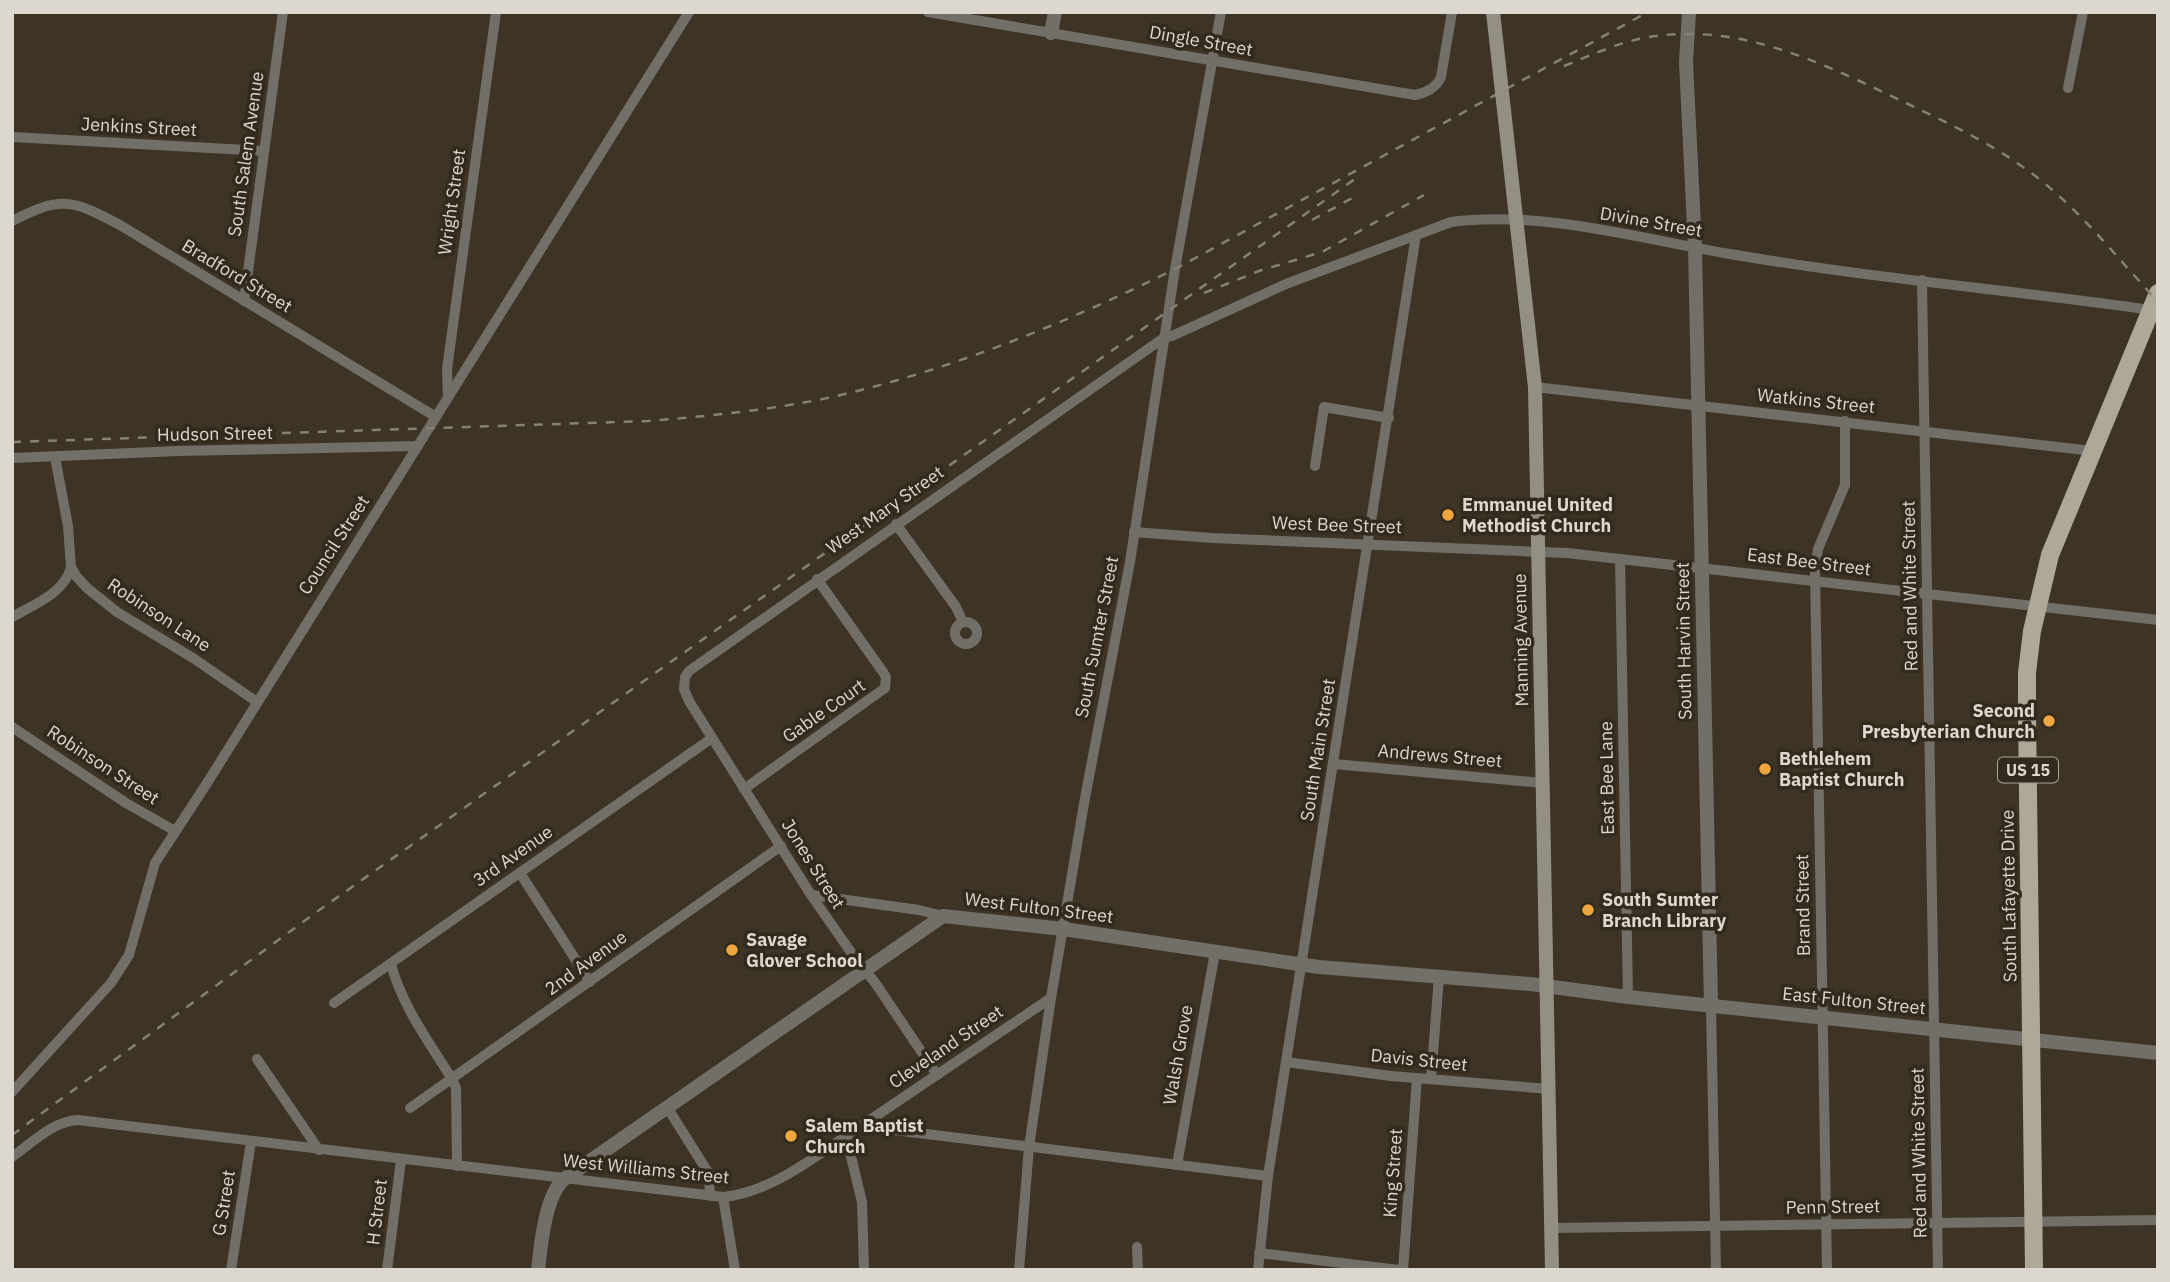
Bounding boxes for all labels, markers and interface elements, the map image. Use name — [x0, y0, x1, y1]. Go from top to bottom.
street label: Dingle Street — [1148, 20, 1255, 61]
street label: South Salem Avenue — [223, 70, 268, 238]
street label: Jenkins Street — [81, 112, 197, 141]
street label: Wright Street — [433, 148, 470, 256]
street label: Divine Street — [1598, 201, 1704, 242]
street label: Bradford Street — [178, 234, 297, 318]
street label: Watkins Street — [1756, 383, 1876, 418]
street label: Hudson Street — [157, 421, 273, 446]
street label: West Mary Street — [821, 460, 948, 559]
street label: Council Street — [293, 491, 374, 599]
place label: Emmanuel United Methodist Church — [1462, 493, 1613, 537]
street label: Red and White Street — [1897, 500, 1922, 672]
marker: Emmanuel United Methodist Church — [1440, 507, 1456, 523]
street label: West Bee Street — [1272, 511, 1402, 538]
street label: East Bee Street — [1746, 543, 1872, 581]
street label: South Sumter Street — [1070, 554, 1123, 720]
street label: South Harvin Street — [1671, 562, 1696, 720]
street label: Robinson Lane — [103, 573, 215, 657]
street label: Manning Avenue — [1508, 573, 1533, 707]
street label: Gable Court — [778, 674, 870, 748]
street label: South Main Street — [1295, 677, 1340, 823]
place label: Second Presbyterian Church — [1862, 699, 2035, 743]
marker: Second Presbyterian Church — [2041, 713, 2057, 729]
street label: Robinson Street — [43, 720, 164, 809]
street label: East Bee Lane — [1594, 721, 1619, 835]
street label: Andrews Street — [1377, 739, 1503, 772]
place label: Bethlehem Baptist Church — [1779, 747, 1905, 791]
road number: US 15 — [1998, 758, 2058, 782]
marker: Bethlehem Baptist Church — [1757, 761, 1773, 777]
street label: South Lafayette Drive — [1995, 809, 2022, 983]
street label: Jones Street — [777, 814, 850, 913]
street label: 3rd Avenue — [468, 820, 557, 891]
street label: Brand Street — [1790, 854, 1815, 956]
street label: West Fulton Street — [963, 887, 1115, 928]
place label: South Sumter Branch Library — [1602, 888, 1727, 932]
marker: South Sumter Branch Library — [1580, 902, 1596, 918]
street label: 2nd Avenue — [540, 925, 631, 1000]
place label: Savage Glover School — [746, 928, 863, 972]
marker: Savage Glover School — [724, 942, 740, 958]
street label: East Fulton Street — [1781, 982, 1927, 1019]
street label: Cleveland Street — [884, 1000, 1007, 1093]
street label: Walsh Grove — [1157, 1003, 1198, 1107]
street label: Davis Street — [1369, 1043, 1469, 1076]
street label: Red and White Street — [1906, 1067, 1931, 1239]
place label: Salem Baptist Church — [805, 1114, 923, 1158]
marker: Salem Baptist Church — [783, 1128, 799, 1144]
street label: King Street — [1378, 1128, 1407, 1218]
street label: West Williams Street — [562, 1148, 730, 1189]
street label: G Street — [207, 1168, 240, 1237]
street label: H Street — [361, 1178, 392, 1246]
street label: Penn Street — [1786, 1194, 1880, 1219]

